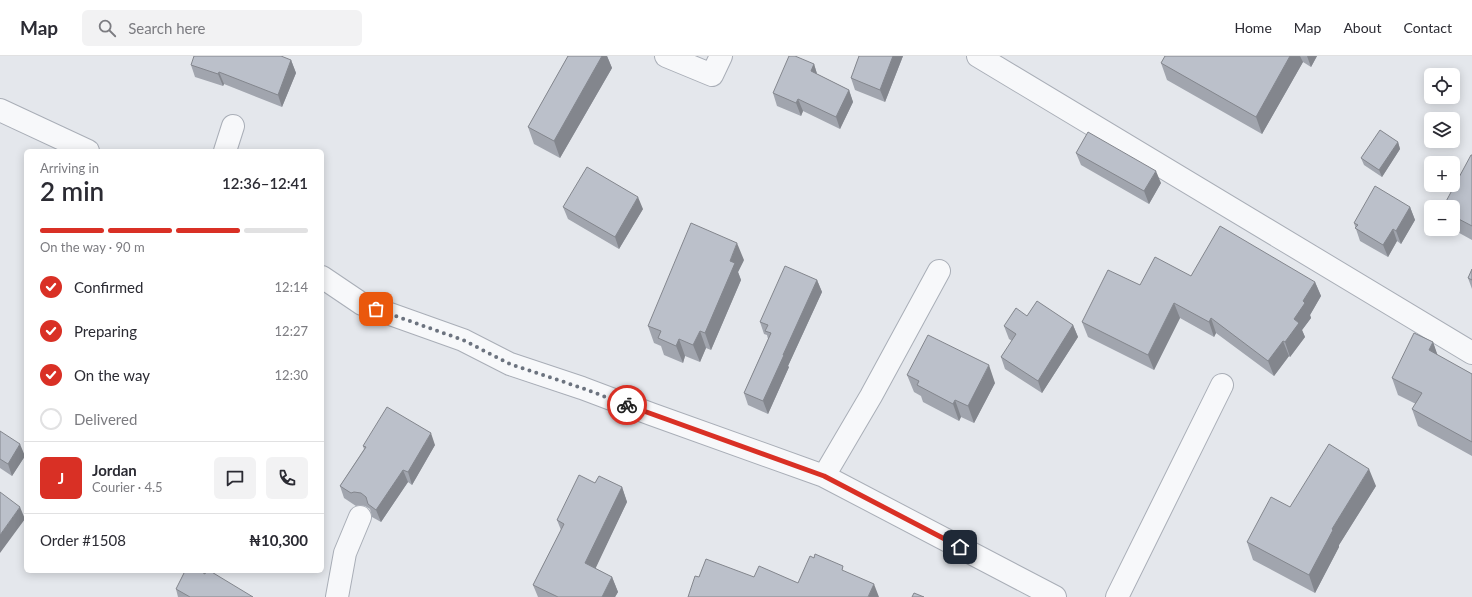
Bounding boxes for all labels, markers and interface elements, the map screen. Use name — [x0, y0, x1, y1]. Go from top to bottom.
search box — [82, 10, 362, 46]
text: Map — [20, 16, 58, 39]
icon: search — [96, 17, 118, 39]
text: Search here — [128, 19, 206, 37]
text: Home — [1234, 19, 1272, 36]
text: Map — [1294, 19, 1321, 36]
text: About — [1343, 19, 1381, 36]
text: Contact — [1403, 19, 1452, 36]
map controls — [1424, 68, 1460, 236]
button: locate — [1424, 68, 1460, 104]
button: layers — [1424, 112, 1460, 148]
button: + — [1424, 156, 1460, 192]
text: Arriving in — [40, 160, 99, 176]
text: 12:36–12:41 — [222, 174, 308, 192]
text: 2 min — [40, 175, 104, 207]
button: − — [1424, 200, 1460, 236]
text: On the way · 90 m — [40, 239, 145, 255]
icon: check — [40, 276, 62, 298]
text: Confirmed — [74, 278, 143, 296]
text: 12:14 — [275, 279, 308, 295]
pin — [359, 292, 393, 326]
icon: bag — [365, 298, 387, 320]
icon: check — [40, 320, 62, 342]
text: Preparing — [74, 322, 137, 340]
text: 12:27 — [275, 323, 308, 339]
icon: check — [40, 364, 62, 386]
text: On the way — [74, 366, 150, 384]
text: 12:30 — [275, 367, 308, 383]
courier — [607, 385, 647, 425]
icon: bike — [616, 394, 638, 416]
text: Delivered — [74, 410, 137, 428]
button: chat — [214, 457, 256, 499]
button: phone — [266, 457, 308, 499]
text: Jordan — [92, 461, 137, 479]
text: J — [58, 469, 64, 487]
text: Courier · 4.5 — [92, 479, 163, 495]
pin — [943, 530, 977, 564]
text: Order #1508 — [40, 531, 126, 549]
text: ₦10,300 — [249, 531, 308, 549]
icon: home — [949, 536, 971, 558]

